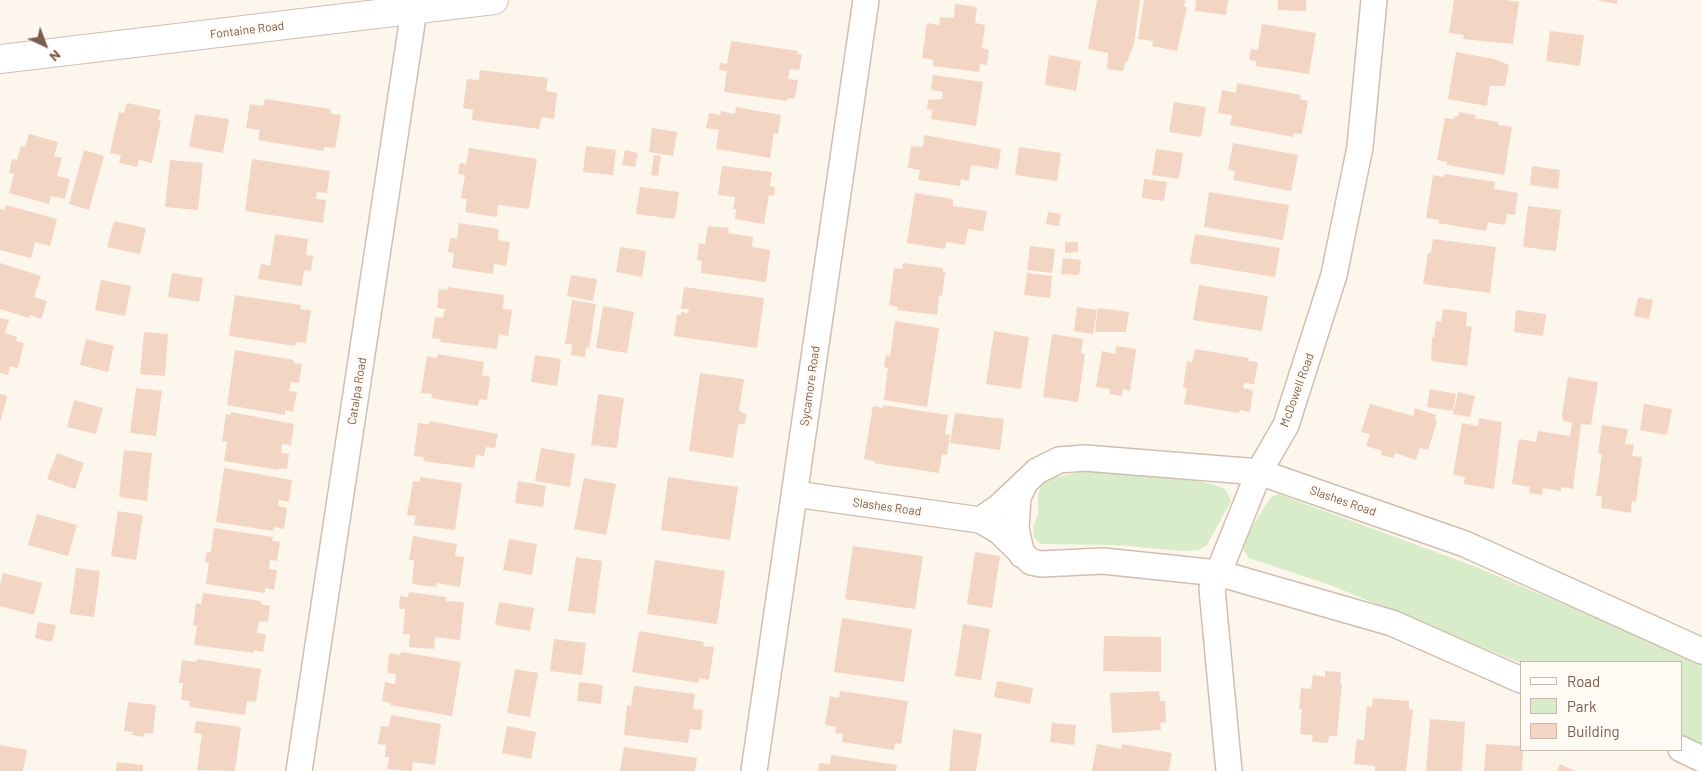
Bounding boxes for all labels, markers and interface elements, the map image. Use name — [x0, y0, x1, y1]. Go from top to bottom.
street label: Fontaine Road — [209, 18, 285, 42]
north arrow — [20, 20, 70, 70]
text: N — [46, 47, 65, 66]
street label: Sycamore Road — [797, 345, 823, 427]
street label: McDowell Road — [1277, 351, 1317, 429]
street label: Catalpa Road — [345, 356, 369, 426]
street label: Slashes Road — [1308, 483, 1378, 519]
street label: Slashes Road — [852, 495, 922, 519]
legend — [1520, 661, 1682, 751]
text: Road — [1567, 672, 1600, 690]
text: Park — [1567, 697, 1596, 715]
text: Building — [1567, 722, 1620, 740]

